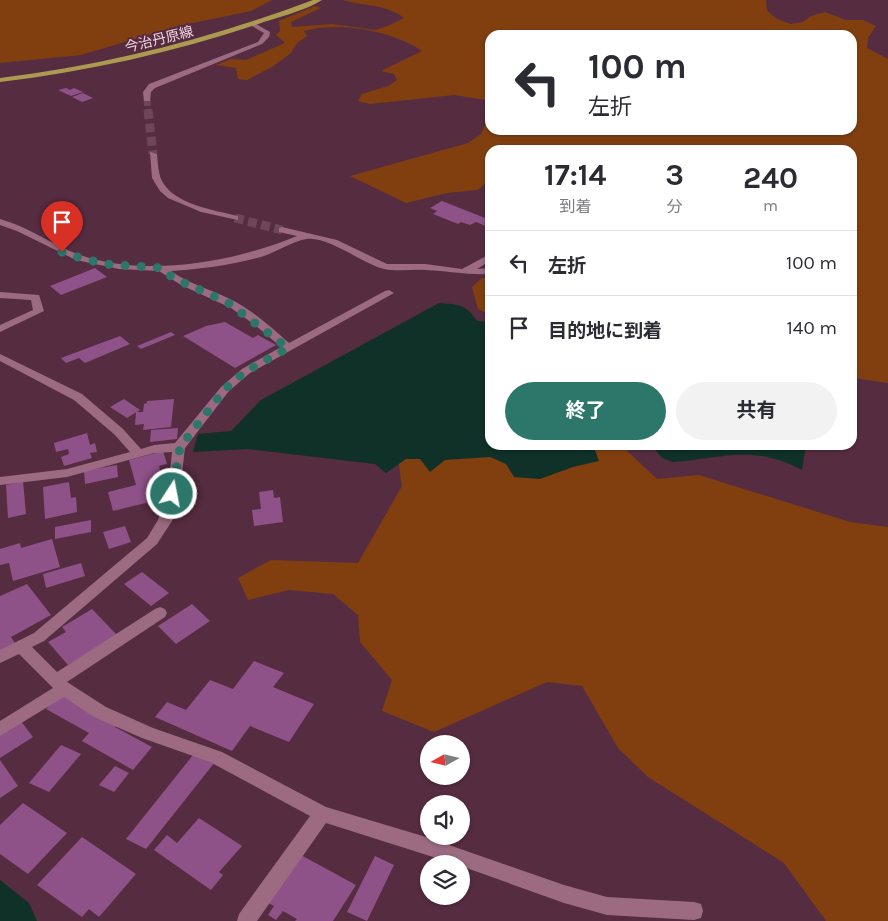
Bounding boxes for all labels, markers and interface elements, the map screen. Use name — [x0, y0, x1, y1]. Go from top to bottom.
street label: 今治丹原線 — [123, 23, 195, 56]
text: 100 m — [588, 46, 687, 87]
icon: left — [505, 50, 570, 115]
text: 左折 — [588, 94, 632, 120]
text: 17:14 — [544, 157, 606, 193]
text: 3 — [665, 157, 684, 193]
text: 240 — [743, 160, 798, 196]
text: m — [763, 196, 778, 215]
text: 到着 — [559, 197, 591, 216]
text: 分 — [667, 197, 683, 216]
pin — [41, 201, 83, 252]
icon: arrive — [48, 208, 76, 236]
icon: left — [505, 249, 533, 277]
text: 100 m — [786, 252, 837, 274]
text: 左折 — [548, 255, 586, 277]
icon: arrive — [505, 314, 533, 342]
text: 140 m — [787, 317, 837, 339]
text: 目的地に到着 — [548, 320, 662, 342]
button: 終了 — [505, 382, 666, 440]
button: 共有 — [676, 382, 837, 440]
position arrow — [145, 467, 197, 519]
north arrow — [420, 735, 470, 785]
map controls — [420, 735, 470, 905]
button: sound — [420, 795, 470, 845]
button: layers — [420, 855, 470, 905]

